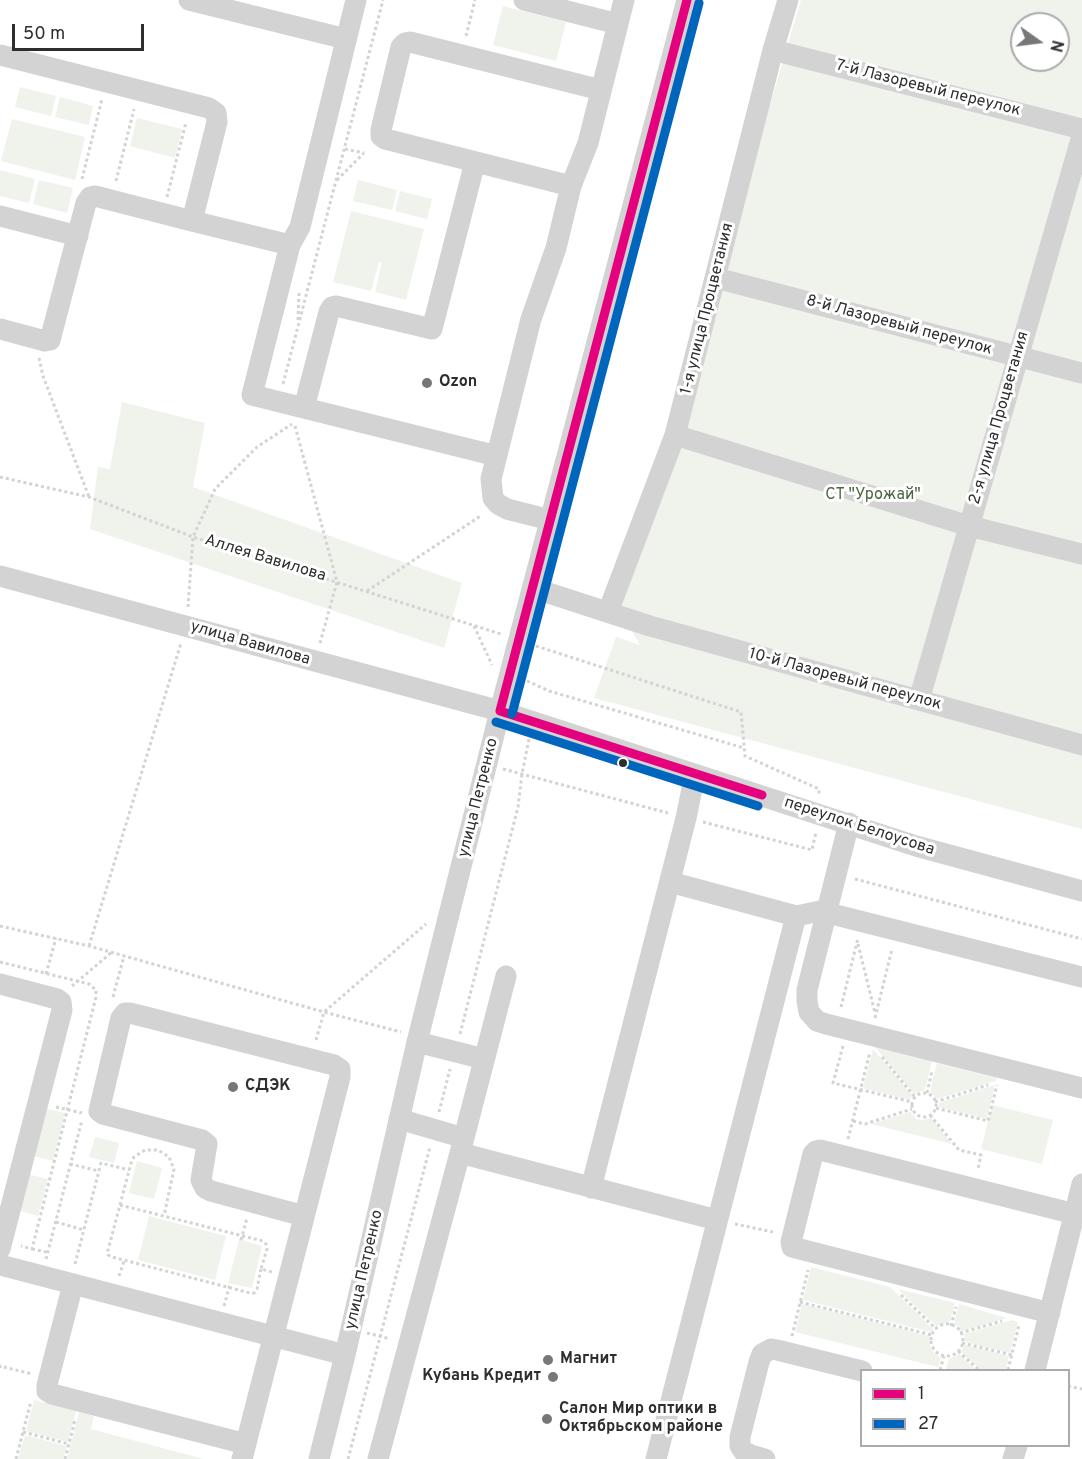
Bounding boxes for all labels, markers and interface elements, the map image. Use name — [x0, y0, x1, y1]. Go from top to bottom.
scale bar — [15, 12, 147, 50]
north arrow — [1010, 12, 1070, 72]
text: 50 m — [23, 23, 65, 46]
text: N — [1044, 38, 1067, 54]
street label: 7-й Лазоревый переулок — [834, 57, 1022, 121]
street label: 1-я улица Процветания — [677, 221, 739, 397]
street label: 8-й Лазоревый переулок — [804, 292, 994, 360]
street label: 2-я улица Процветания — [966, 329, 1034, 507]
place label: Ozon — [439, 373, 477, 393]
marker: Ozon — [420, 376, 434, 390]
park label: СТ "Урожай" — [825, 486, 921, 506]
street label: Аллея Вавилова — [202, 531, 328, 587]
street label: улица Вавилова — [188, 618, 312, 670]
street label: 10-й Лазоревый переулок — [747, 645, 943, 715]
street label: улица Петренко — [455, 736, 503, 860]
unlabelled marker — [617, 757, 629, 769]
street label: переулок Белоусова — [781, 794, 937, 860]
place label: СДЭК — [245, 1077, 291, 1097]
marker: СДЭК — [226, 1080, 240, 1094]
street label: улица Петренко — [342, 1208, 388, 1332]
place label: Магнит — [560, 1350, 617, 1370]
marker: Магнит — [541, 1353, 555, 1367]
place label: Кубань Кредит — [422, 1367, 541, 1387]
legend — [860, 1369, 1070, 1447]
marker: Кубань Кредит — [546, 1370, 560, 1384]
text: 1 — [918, 1383, 925, 1406]
place label: Салон Мир оптики в Октябрьском районе — [559, 1400, 723, 1438]
marker: Салон Мир оптики в Октябрьском районе — [540, 1412, 554, 1426]
text: 27 — [918, 1413, 938, 1436]

